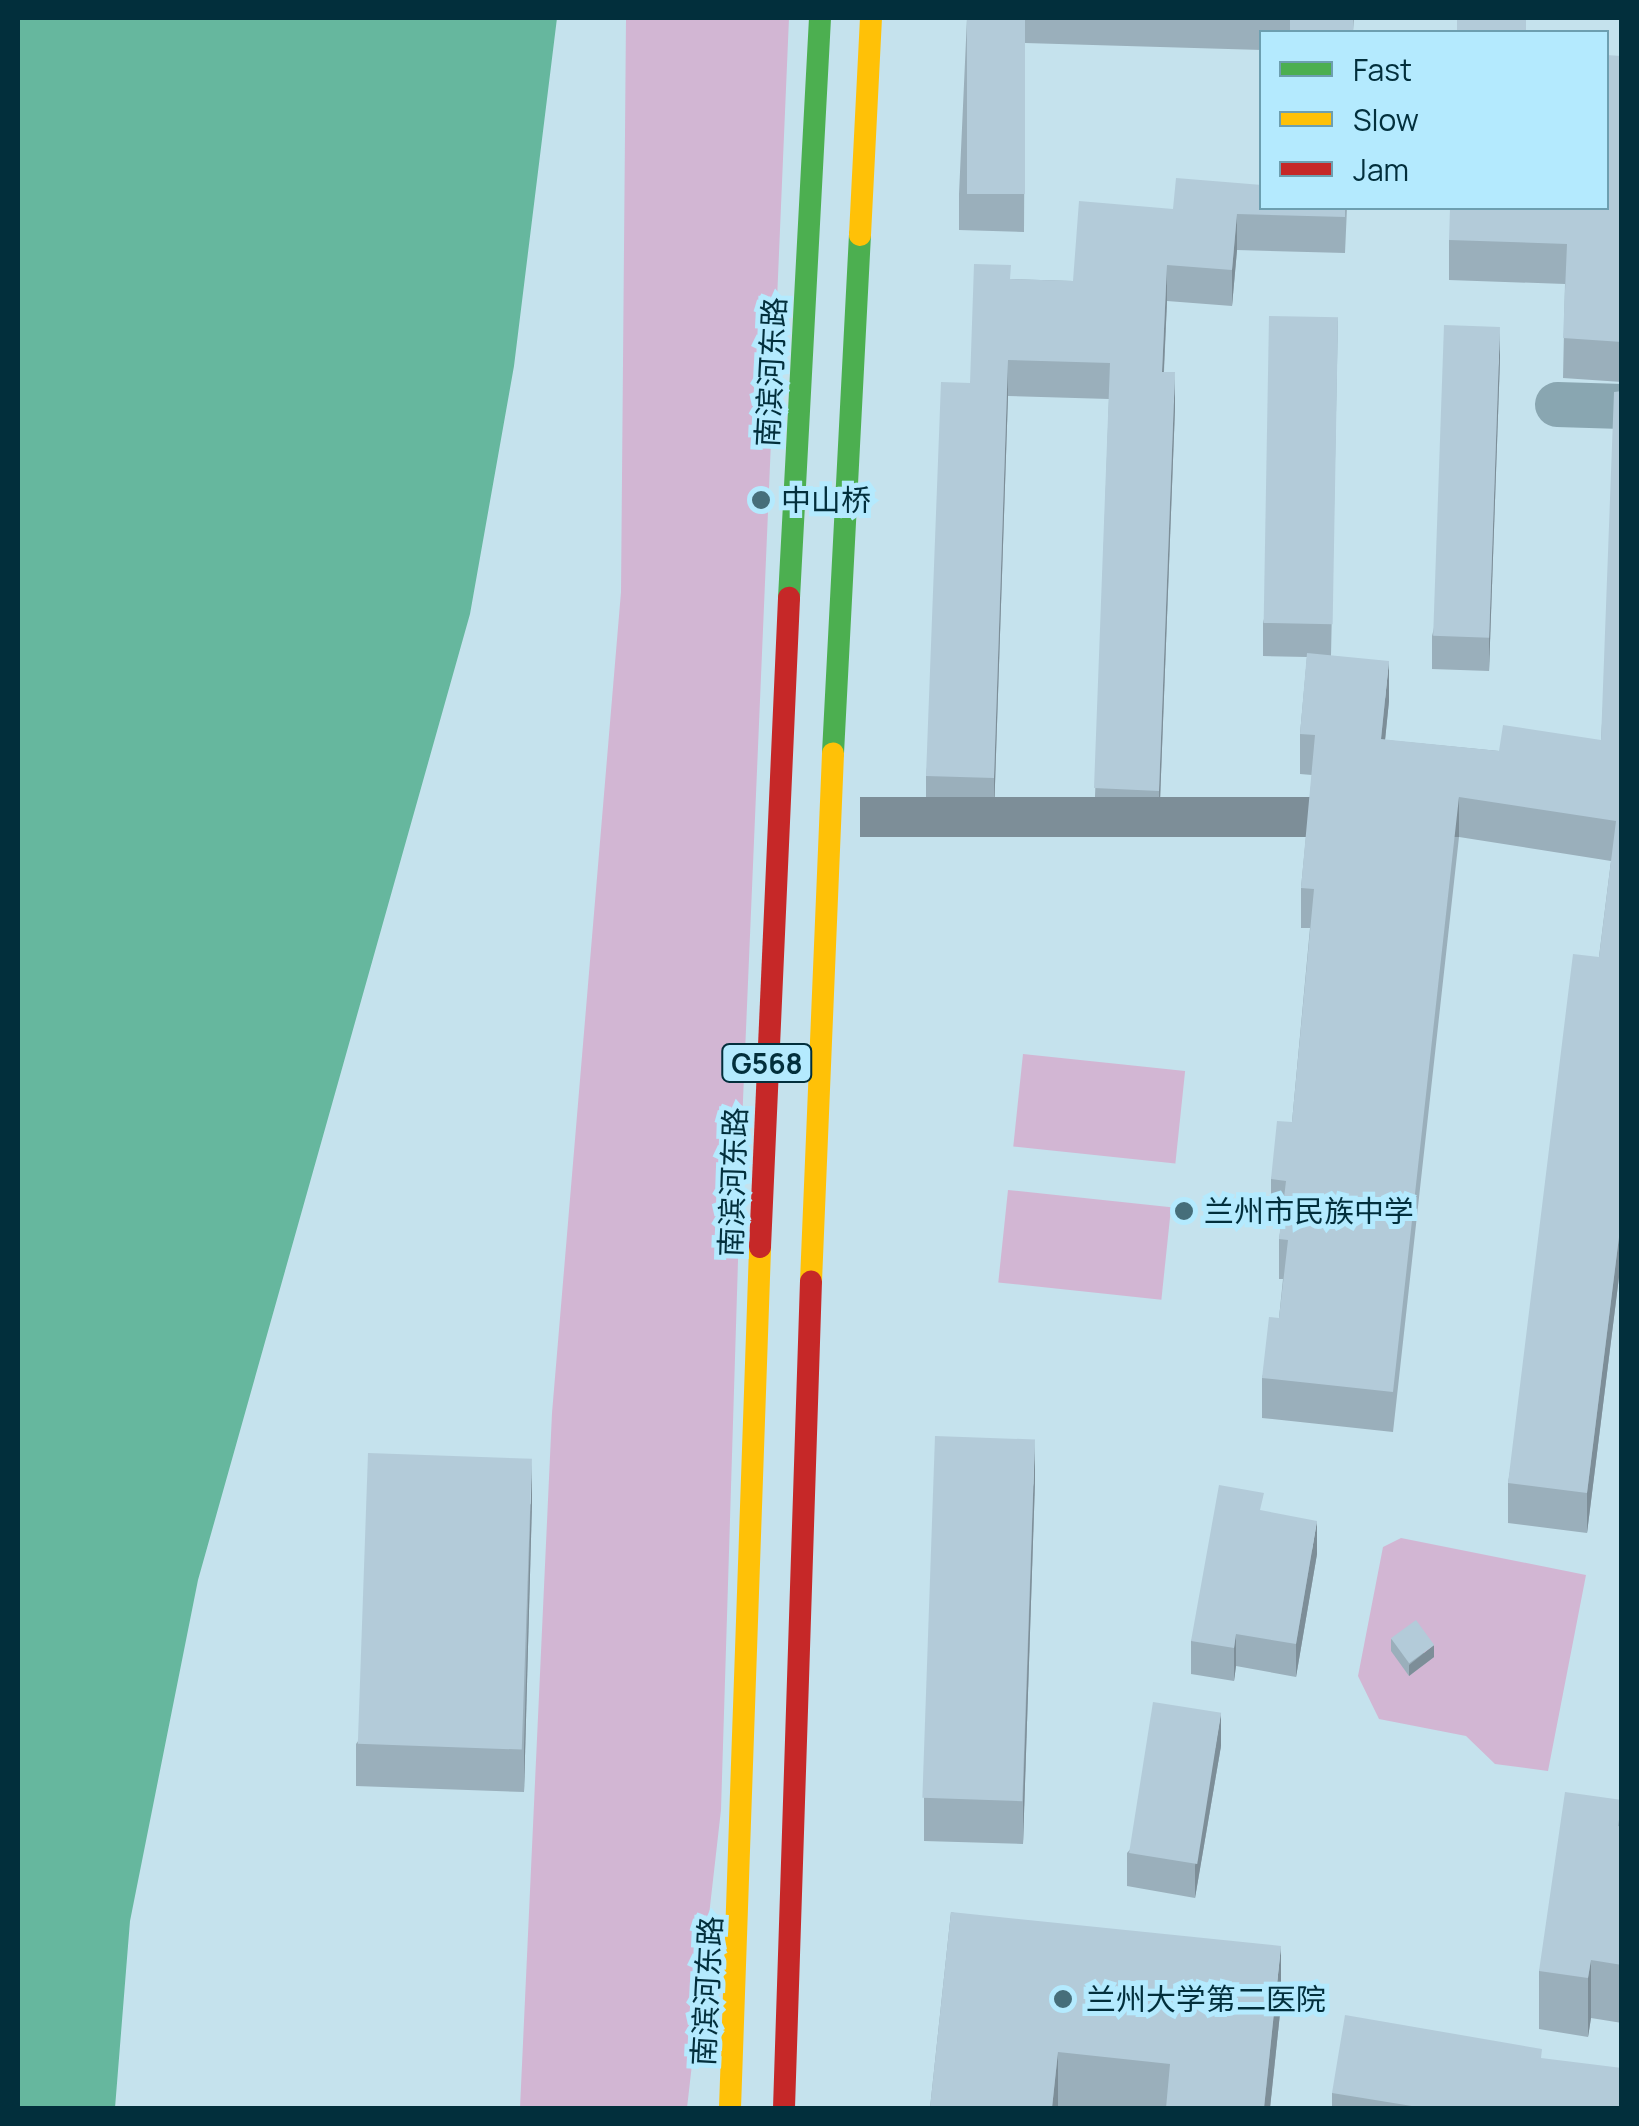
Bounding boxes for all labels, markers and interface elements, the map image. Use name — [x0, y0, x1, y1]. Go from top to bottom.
legend — [1259, 30, 1609, 210]
text: Fast — [1353, 49, 1412, 90]
text: Slow — [1353, 99, 1419, 140]
text: Jam — [1353, 149, 1409, 190]
street label: 南滨河东路 — [749, 296, 793, 448]
place label: 中山桥 — [781, 482, 871, 518]
marker: 中山桥 — [750, 489, 772, 511]
road number: G568 — [720, 1040, 814, 1086]
street label: 南滨河东路 — [712, 1106, 754, 1258]
place label: 兰州市民族中学 — [1204, 1193, 1414, 1229]
marker: 兰州市民族中学 — [1173, 1200, 1195, 1222]
street label: 南滨河东路 — [685, 1915, 729, 2067]
place label: 兰州大学第二医院 — [1086, 1981, 1326, 2017]
marker: 兰州大学第二医院 — [1050, 1986, 1076, 2012]

